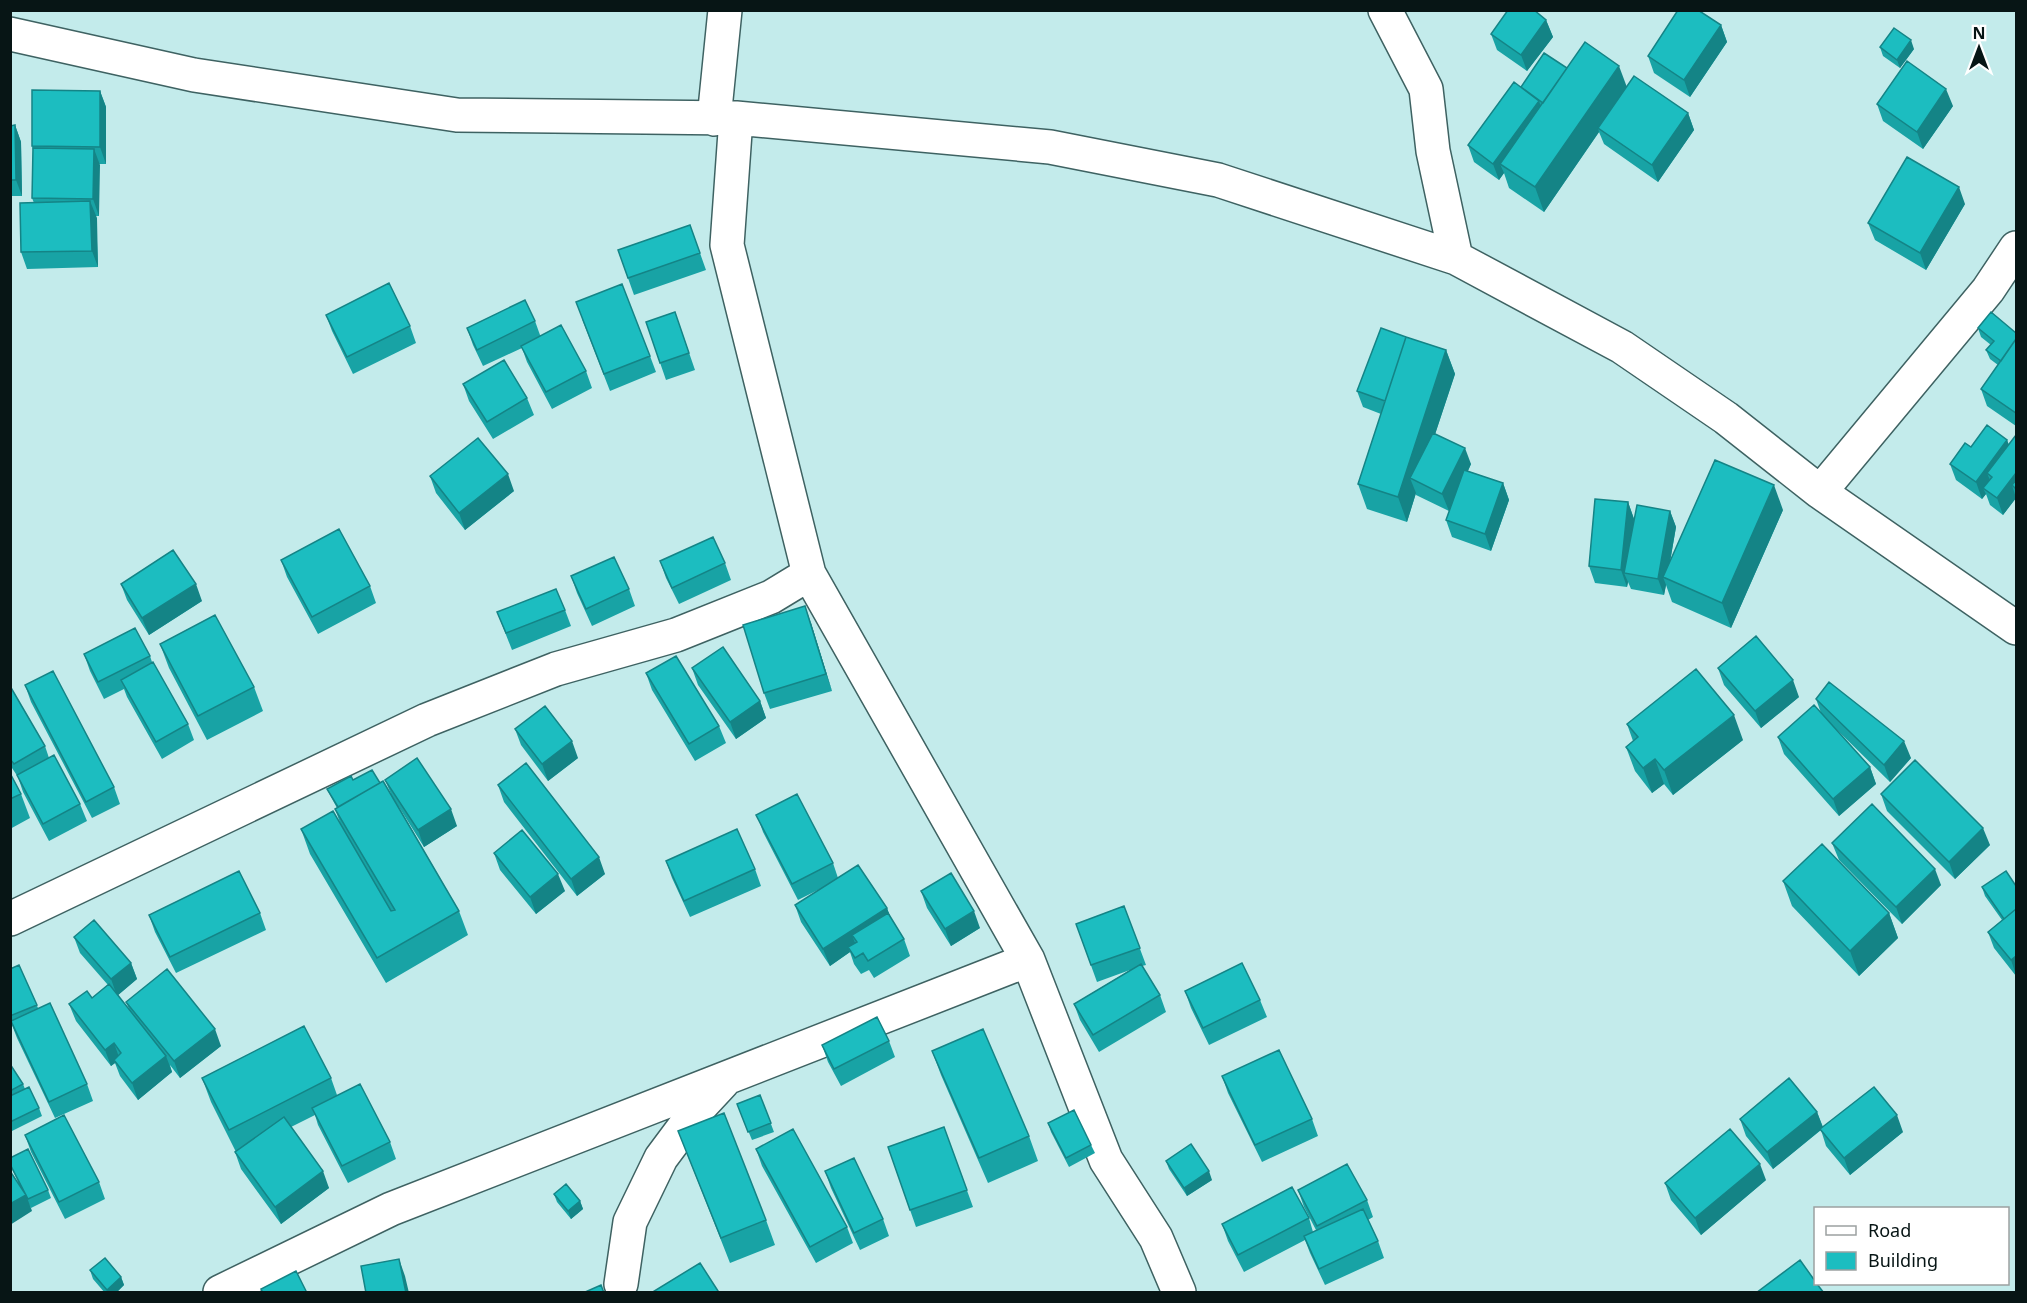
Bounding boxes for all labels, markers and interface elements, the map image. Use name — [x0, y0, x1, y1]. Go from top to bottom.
north arrow — [1949, 18, 2009, 78]
text: N — [1972, 22, 1986, 44]
legend — [1814, 1207, 2009, 1285]
text: Road — [1868, 1218, 1911, 1242]
text: Building — [1868, 1248, 1938, 1272]

